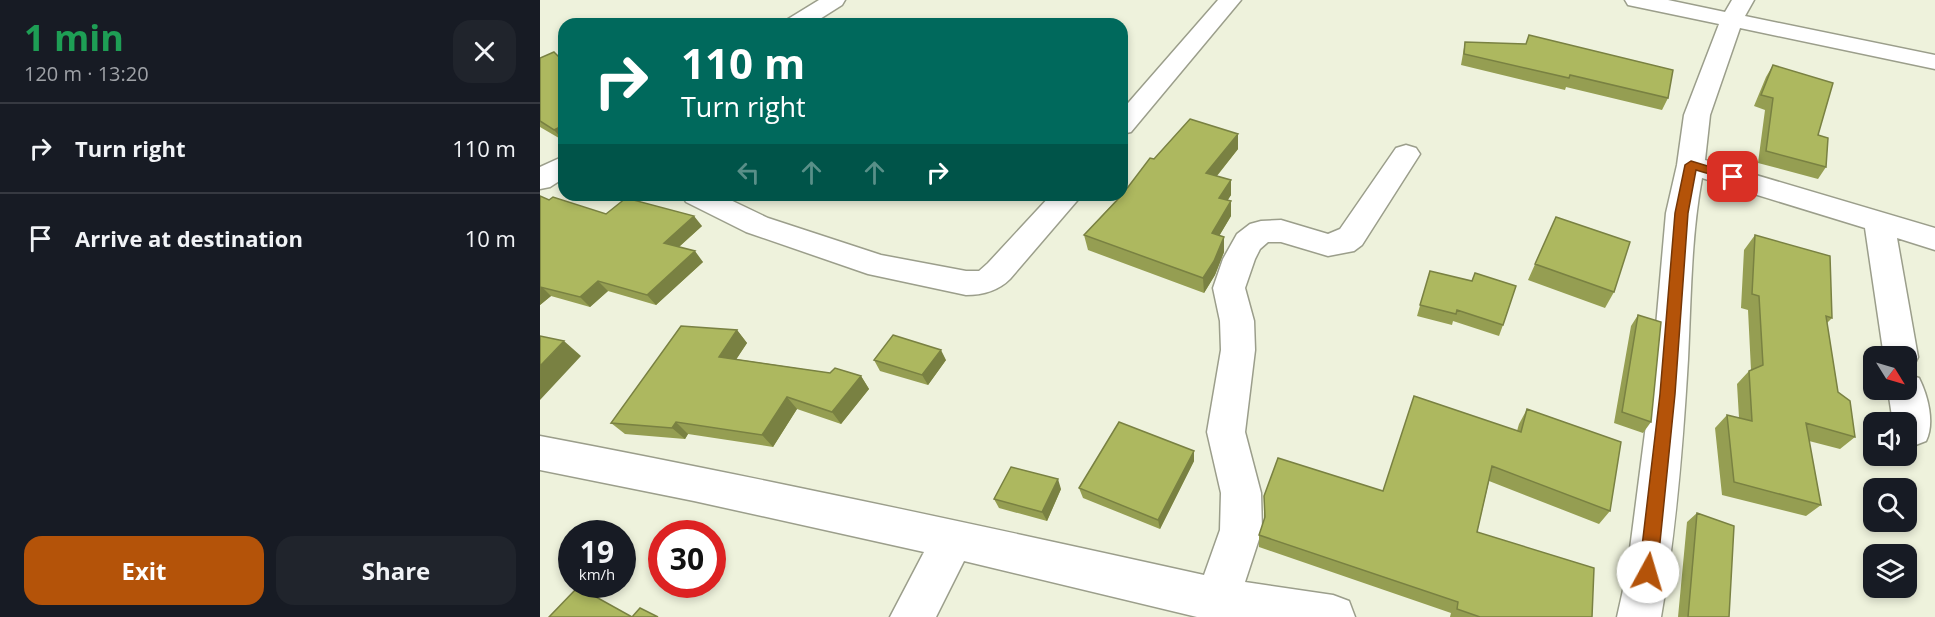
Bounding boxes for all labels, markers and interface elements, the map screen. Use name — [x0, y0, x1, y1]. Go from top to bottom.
text: 1 min — [24, 13, 124, 62]
button: close — [453, 20, 516, 83]
text: 110 m — [681, 34, 805, 91]
icon: right — [582, 42, 660, 120]
text: 120 m · 13:20 — [24, 60, 149, 87]
text: Turn right — [681, 88, 806, 125]
icon: right — [24, 132, 57, 165]
text: Turn right — [75, 133, 186, 163]
text: 110 m — [452, 133, 516, 163]
pin — [1707, 151, 1758, 202]
icon: left — [732, 156, 765, 189]
icon: ahead — [795, 156, 828, 189]
icon: ahead — [858, 156, 891, 189]
icon: right — [921, 156, 954, 189]
icon: arrive — [1716, 160, 1749, 193]
icon: arrive — [24, 222, 57, 255]
text: Arrive at destination — [75, 223, 303, 253]
text: 10 m — [465, 223, 516, 253]
north arrow — [1863, 346, 1917, 400]
map controls — [1863, 346, 1917, 598]
button: sound — [1863, 412, 1917, 466]
button: search — [1863, 478, 1917, 532]
speed limit sign: 30 — [648, 520, 726, 598]
text: 19 — [580, 531, 614, 572]
button: Exit — [24, 536, 264, 605]
button: Share — [276, 536, 516, 605]
position arrow — [1616, 540, 1680, 604]
button: layers — [1863, 544, 1917, 598]
text: km/h — [579, 564, 615, 584]

